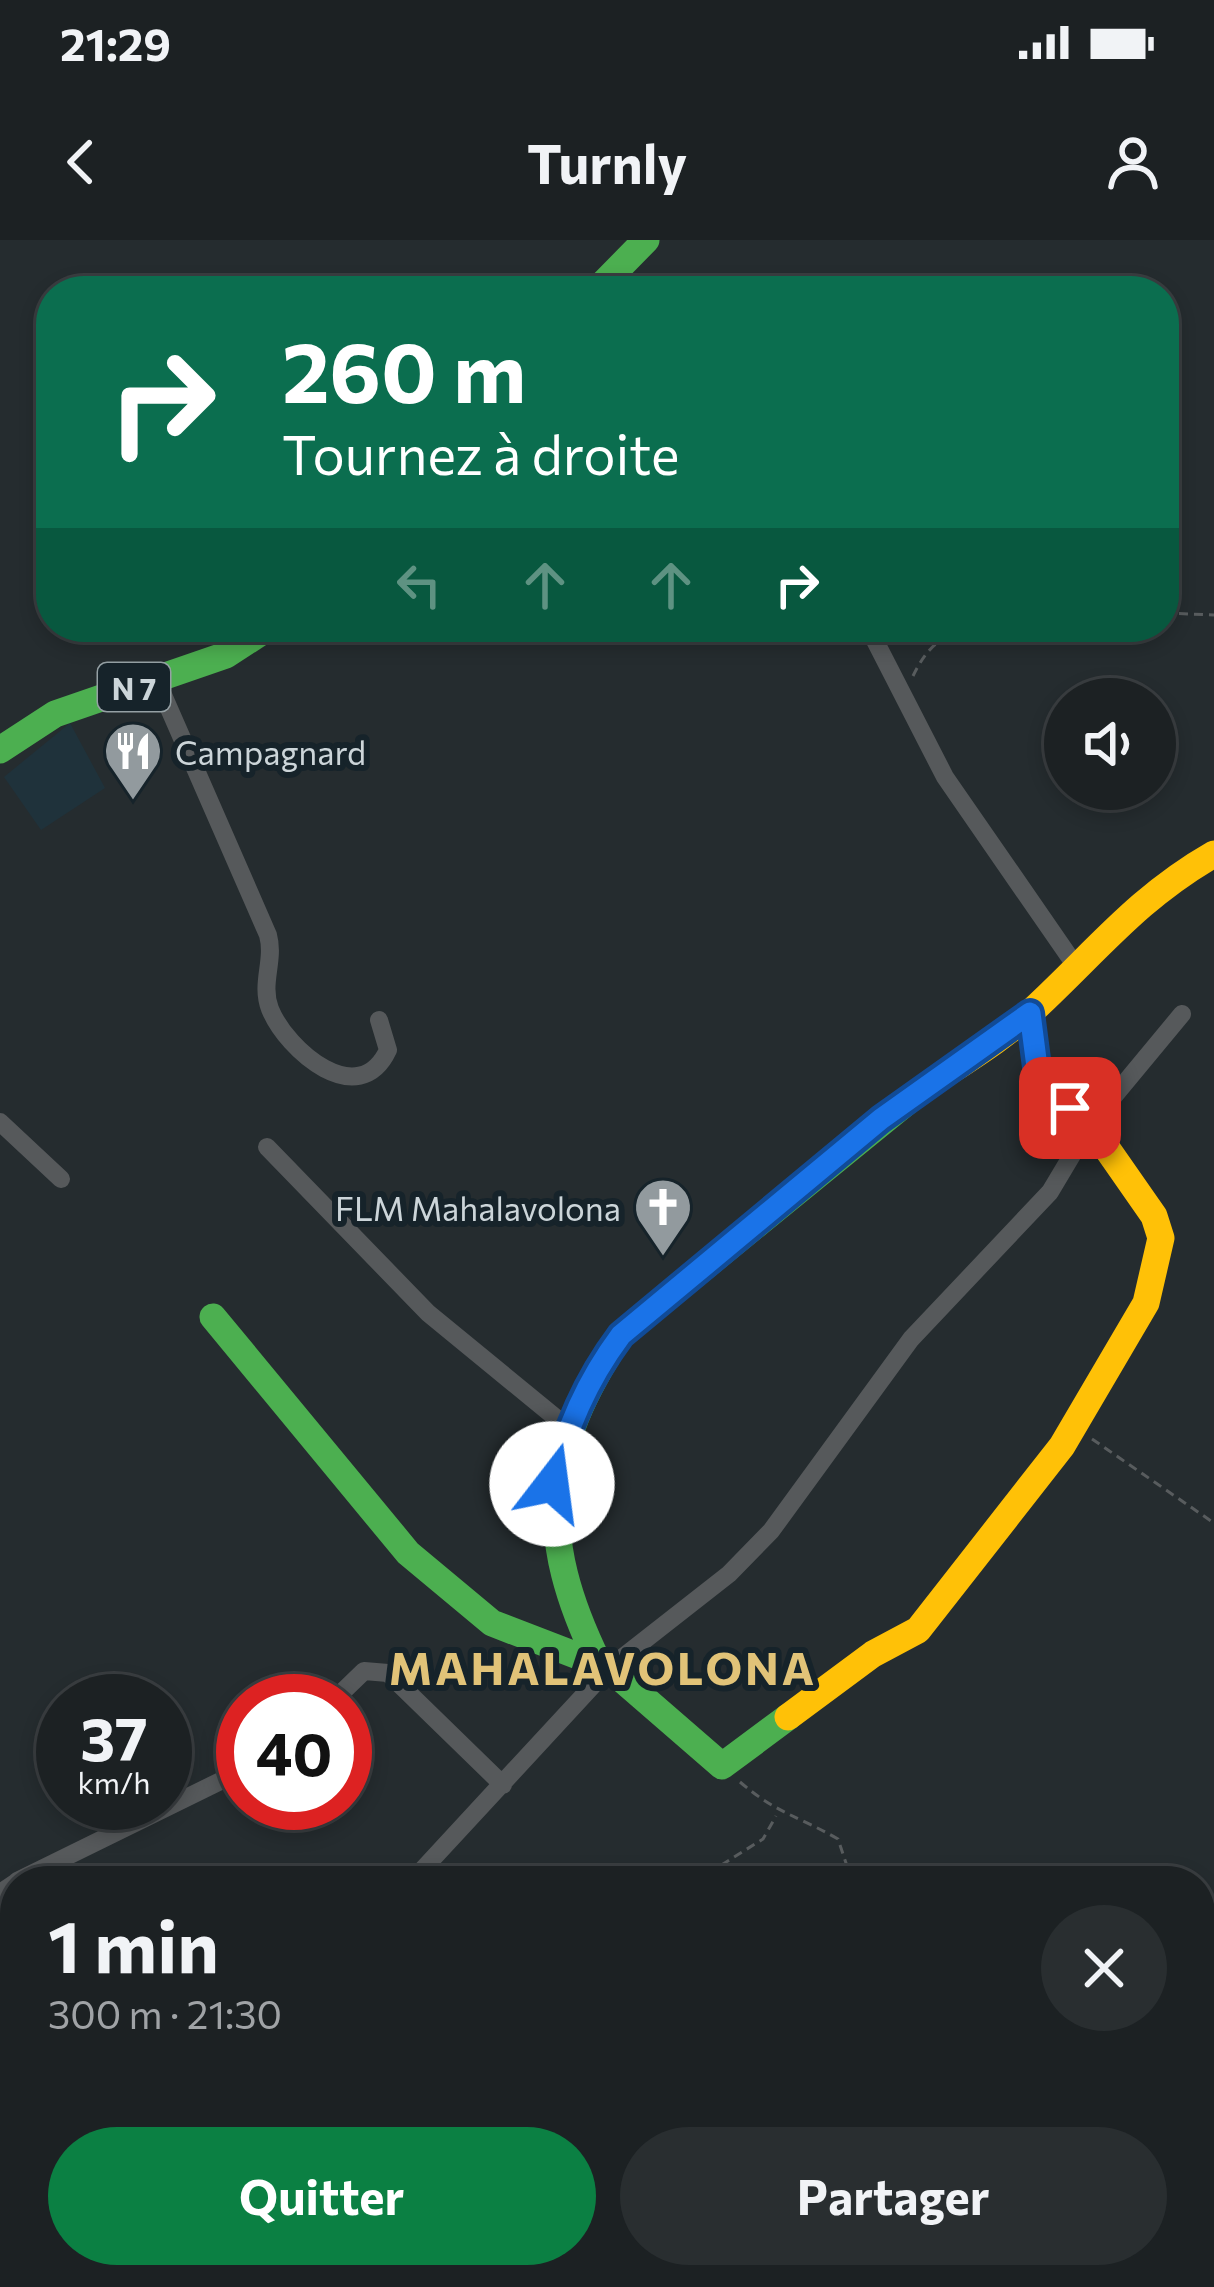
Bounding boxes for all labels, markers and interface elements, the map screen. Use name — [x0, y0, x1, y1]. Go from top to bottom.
text: 21:29 — [60, 15, 171, 70]
icon: back — [48, 129, 114, 195]
text: Turnly — [527, 129, 687, 195]
icon: person — [1100, 129, 1166, 195]
text: 260 m — [282, 318, 526, 420]
icon: right — [84, 324, 240, 480]
text: Tournez à droite — [282, 420, 680, 486]
icon: left — [386, 552, 452, 618]
icon: ahead — [512, 552, 578, 618]
icon: ahead — [638, 552, 704, 618]
icon: right — [764, 552, 830, 618]
road number: N 7 — [98, 663, 170, 711]
map controls — [1044, 678, 1176, 810]
button: sound — [1044, 678, 1176, 810]
restaurant icon: Campagnard — [102, 720, 164, 802]
place label: Campagnard — [175, 731, 366, 772]
pin — [1019, 1057, 1121, 1159]
icon: arrive — [1037, 1075, 1103, 1141]
church icon: FLM Mahalavolona — [632, 1176, 694, 1258]
place label: FLM Mahalavolona — [335, 1187, 621, 1228]
position arrow — [489, 1421, 615, 1547]
district label: MAHALAVOLONA — [389, 1639, 817, 1694]
speed limit sign: 40 — [216, 1674, 372, 1830]
text: 37 — [80, 1700, 148, 1773]
text: km/h — [78, 1763, 150, 1800]
text: 1 min — [48, 1900, 219, 1988]
button: close — [1041, 1905, 1167, 2031]
text: 300 m · 21:30 — [48, 1989, 282, 2037]
button: Quitter — [48, 2127, 596, 2265]
button: Partager — [620, 2127, 1167, 2265]

